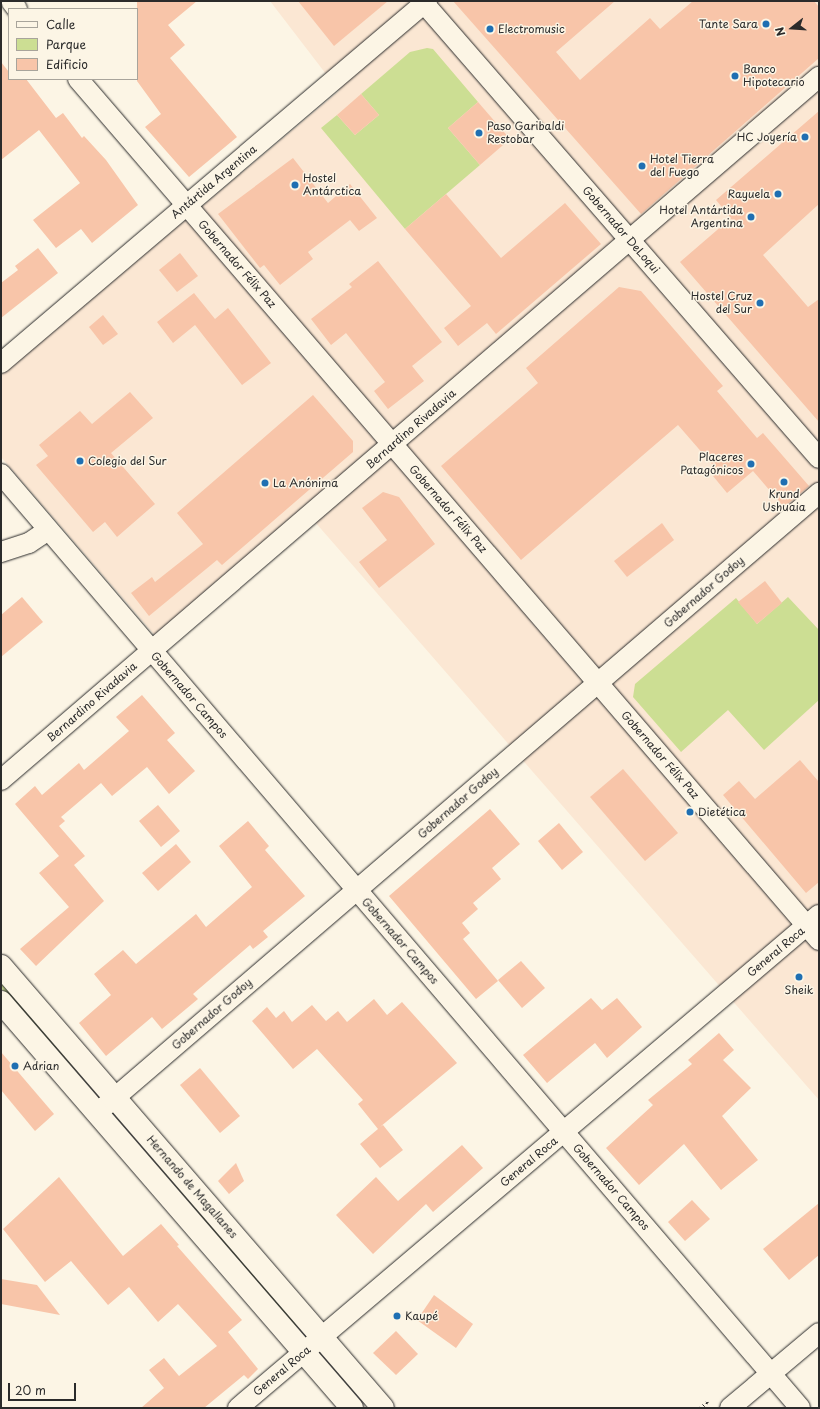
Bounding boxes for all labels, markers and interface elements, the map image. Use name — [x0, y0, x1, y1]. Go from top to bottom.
legend — [8, 8, 138, 80]
north arrow — [772, 8, 812, 48]
text: Calle — [46, 15, 75, 33]
place label: Tante Sara — [700, 17, 758, 31]
marker: Tante Sara — [761, 19, 771, 29]
place label: Electromusic — [498, 22, 565, 36]
marker: Electromusic — [485, 24, 495, 34]
text: N — [771, 25, 789, 38]
text: Parque — [46, 35, 86, 53]
text: Edificio — [46, 55, 88, 73]
place label: Banco Hipotecario — [743, 63, 805, 89]
marker: Banco Hipotecario — [730, 71, 740, 81]
place label: Paso Garibaldi Restobar — [487, 120, 564, 146]
marker: Paso Garibaldi Restobar — [474, 128, 484, 138]
place label: HC Joyería — [737, 130, 797, 144]
marker: HC Joyería — [800, 132, 810, 142]
street label: Antártida Argentina — [168, 142, 260, 222]
place label: Hotel Tierra del Fuego — [650, 153, 714, 179]
marker: Hotel Tierra del Fuego — [637, 161, 647, 171]
place label: Hostel Antárctica — [303, 172, 361, 198]
marker: Hostel Antárctica — [290, 180, 300, 190]
street label: Gobernador DeLoqui — [580, 184, 662, 276]
place label: Rayuela — [728, 187, 770, 201]
marker: Rayuela — [773, 189, 783, 199]
place label: Hotel Antártida Argentina — [659, 204, 743, 230]
marker: Hotel Antártida Argentina — [746, 212, 756, 222]
street label: Gobernador Félix Paz — [195, 217, 279, 311]
place label: Hostel Cruz del Sur — [691, 290, 752, 316]
marker: Hostel Cruz del Sur — [755, 298, 765, 308]
street label: Bernardino Rivadavia — [363, 386, 459, 472]
place label: Placeres Patagónicos — [680, 451, 743, 477]
place label: Colegio del Sur — [88, 454, 167, 468]
marker: Colegio del Sur — [75, 456, 85, 466]
marker: Placeres Patagónicos — [746, 459, 756, 469]
street label: Gobernador Félix Paz — [406, 462, 490, 556]
place label: La Anónima — [273, 476, 339, 490]
marker: Krund Ushuaia — [779, 477, 789, 487]
marker: La Anónima — [260, 478, 270, 488]
place label: Krund Ushuaia — [762, 488, 806, 514]
street label: Gobernador Godoy — [661, 554, 747, 630]
street label: Gobernador Campos — [148, 649, 230, 741]
street label: Bernardino Rivadavia — [44, 659, 140, 745]
street label: Gobernador Félix Paz — [618, 708, 702, 802]
street label: Gobernador Godoy — [415, 765, 501, 841]
place label: Dietética — [698, 805, 746, 819]
marker: Dietética — [685, 807, 695, 817]
street label: Gobernador Campos — [359, 895, 441, 987]
street label: General Roca — [744, 924, 808, 980]
marker: Sheik — [794, 972, 804, 982]
street label: Gobernador Godoy — [169, 976, 255, 1052]
place label: Sheik — [785, 983, 813, 997]
place label: Adrian — [23, 1059, 59, 1073]
marker: Adrian — [10, 1061, 20, 1071]
street label: Hernando de Magallanes — [144, 1133, 240, 1241]
street label: General Roca — [497, 1134, 561, 1190]
street label: Gobernador Campos — [570, 1141, 652, 1233]
place label: Kaupé — [405, 1309, 438, 1323]
marker: Kaupé — [392, 1311, 402, 1321]
street label: General Roca — [250, 1343, 314, 1399]
scale bar — [10, 1375, 78, 1401]
text: 20 m — [15, 1381, 46, 1399]

